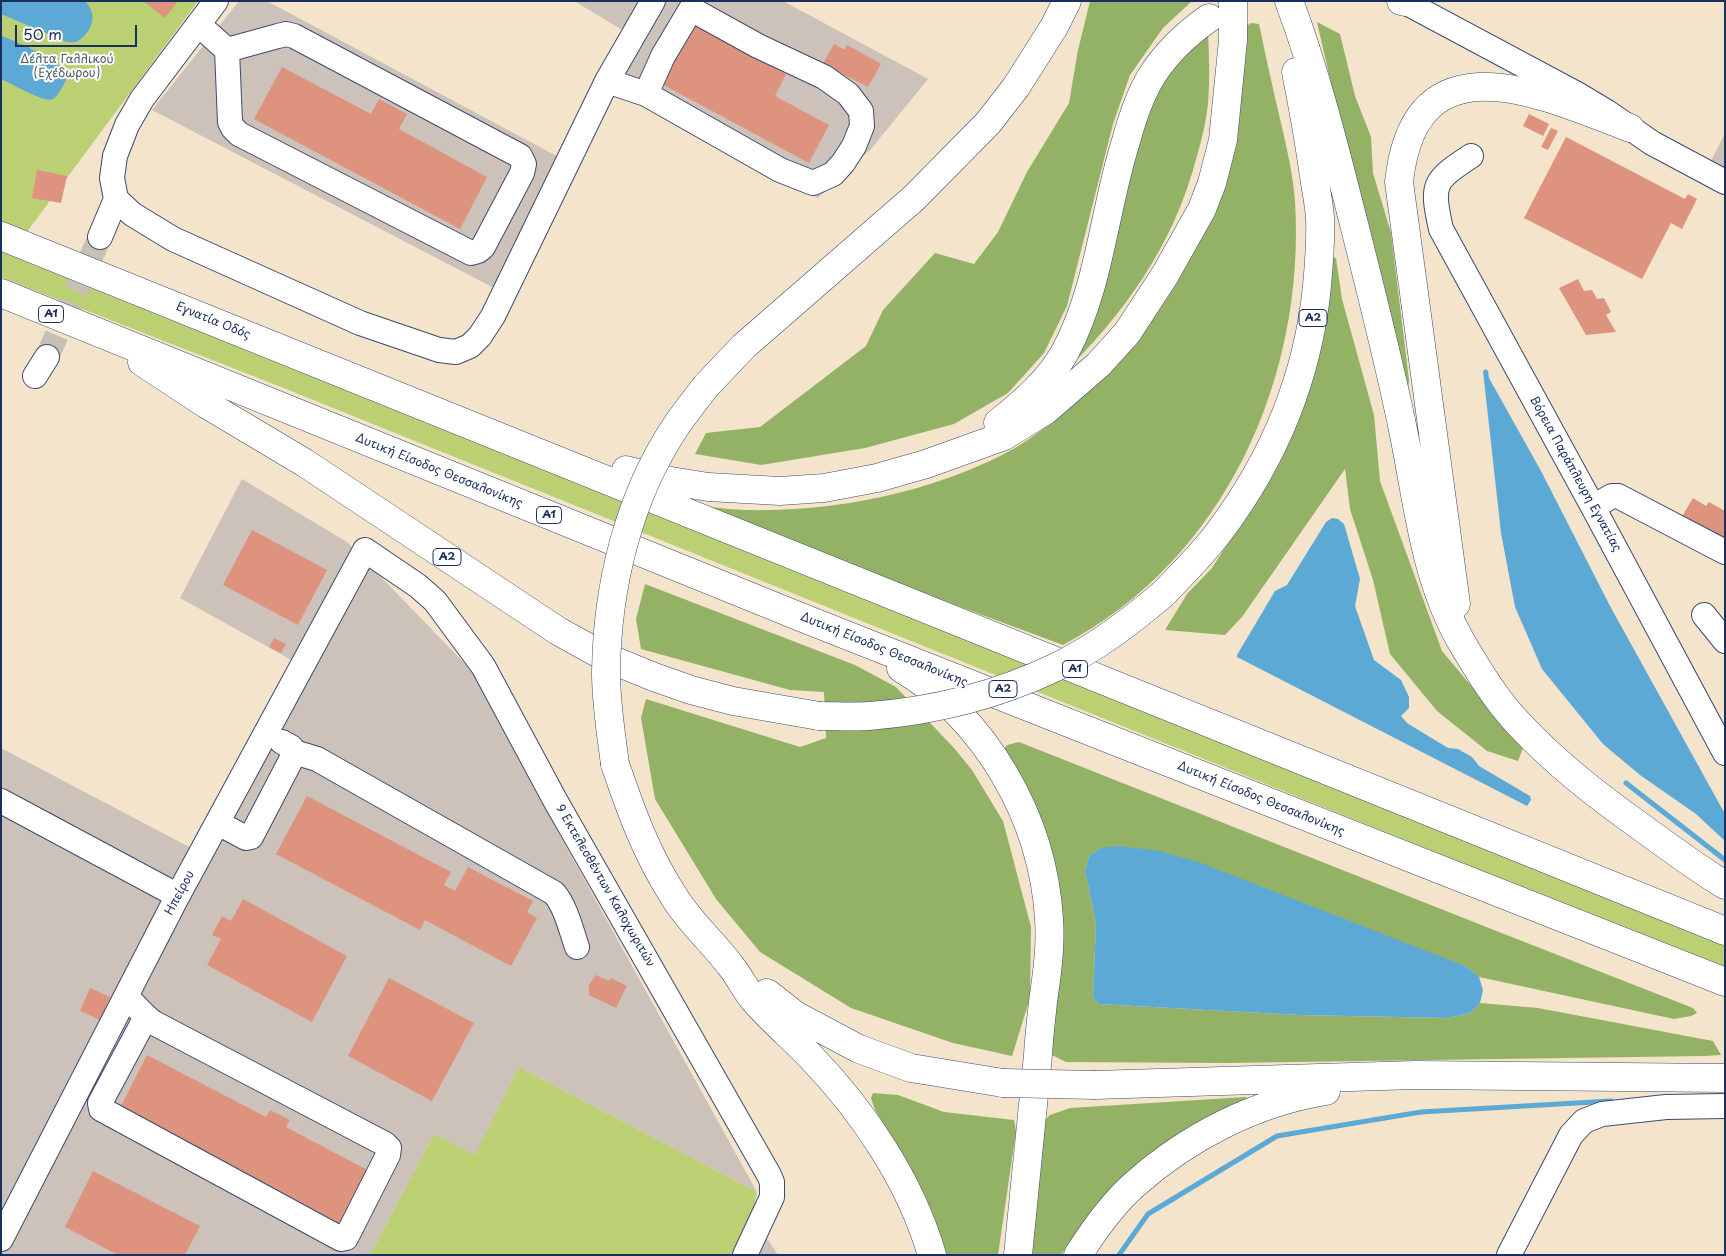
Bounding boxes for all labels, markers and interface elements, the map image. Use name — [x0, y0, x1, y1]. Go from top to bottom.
scale bar — [18, 15, 140, 47]
text: 50 m — [23, 22, 62, 45]
park label: Δέλτα Γαλλικού (Εχέδωρου) — [20, 53, 114, 81]
street label: Εγνατία Οδός — [174, 300, 252, 342]
road number: Α1 — [38, 306, 64, 322]
road number: Α2 — [1299, 310, 1327, 326]
street label: Βόρεια Παράπλευρη Εγνατίας — [1526, 394, 1624, 554]
street label: Δυτική Είσοδος Θεσσαλονίκης — [353, 431, 525, 511]
road number: Α1 — [536, 506, 562, 524]
road number: Α2 — [433, 548, 461, 566]
street label: Δυτική Είσοδος Θεσσαλονίκης — [798, 610, 970, 690]
road number: Α1 — [1062, 661, 1088, 678]
road number: Α2 — [989, 681, 1017, 698]
street label: Δυτική Είσοδος Θεσσαλονίκης — [1175, 759, 1347, 839]
street label: 9 Εκτελεσθέντων Καλοχωριτών — [552, 802, 658, 970]
street label: Ηπείρου — [162, 868, 198, 918]

